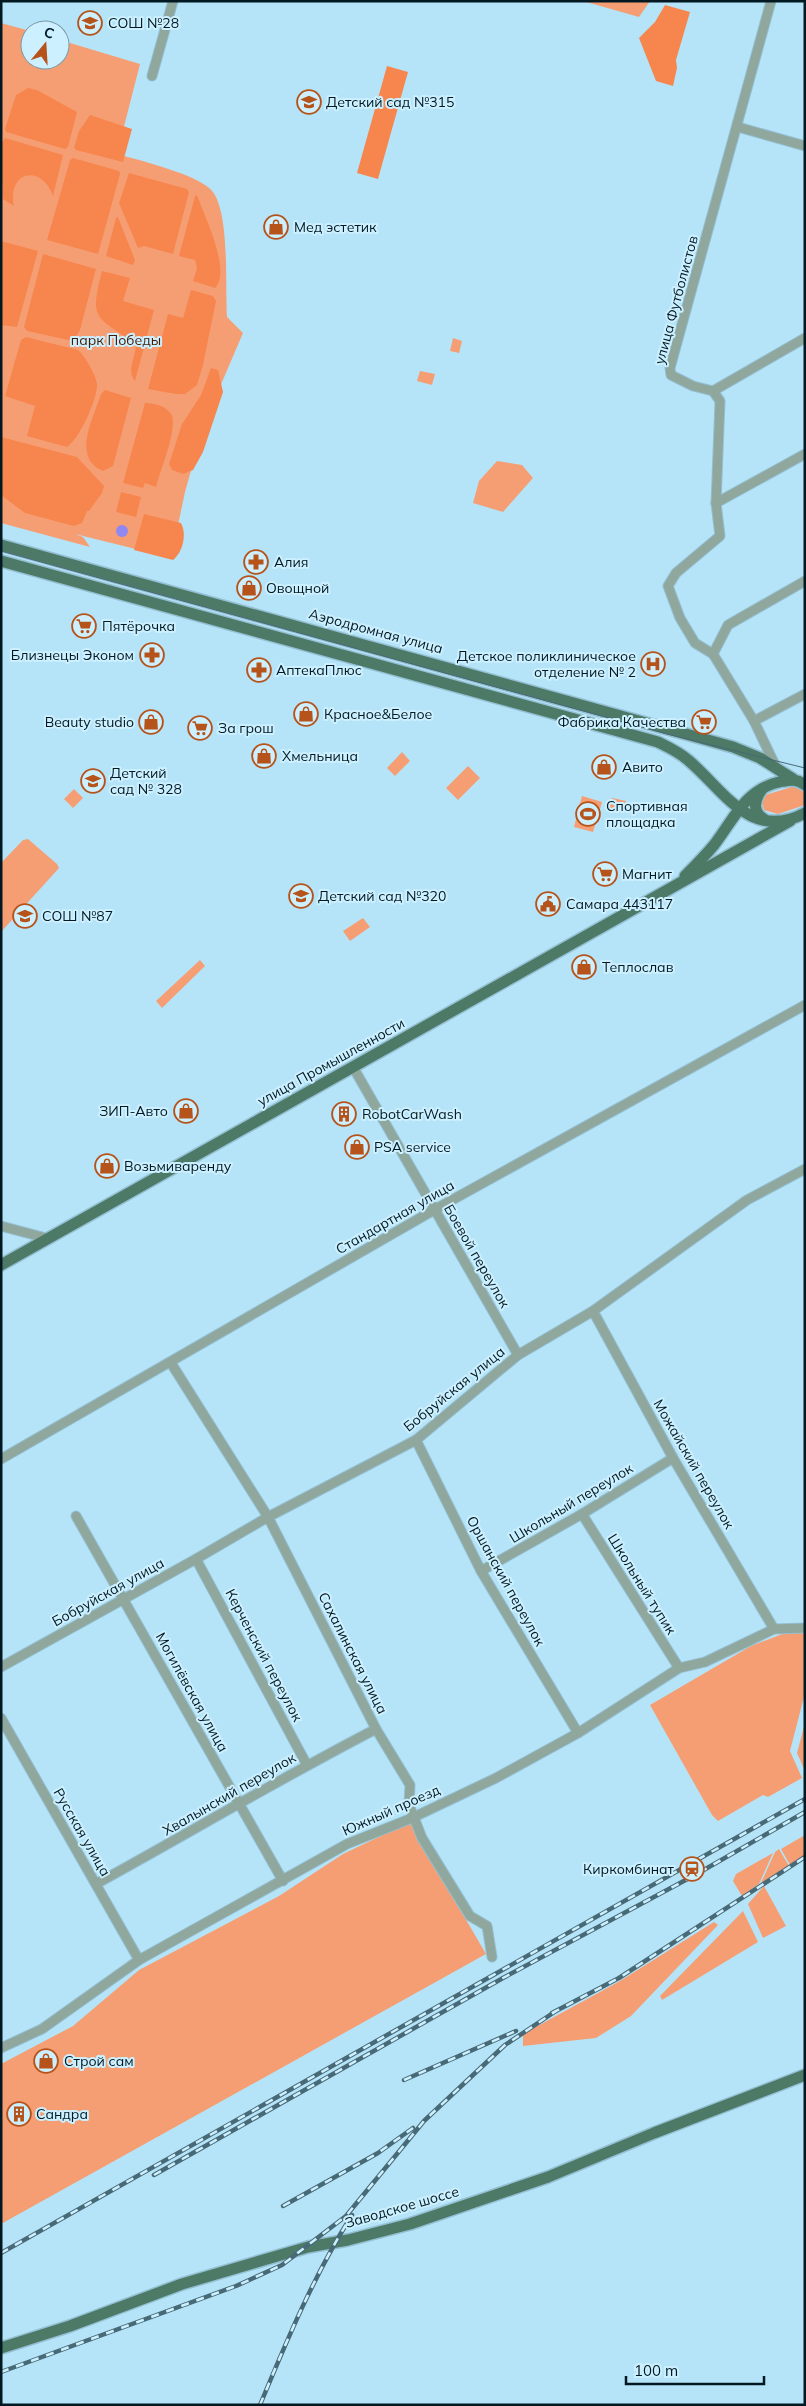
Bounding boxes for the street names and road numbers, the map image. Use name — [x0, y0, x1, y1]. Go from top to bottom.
street label: улица Футболистов — [650, 233, 702, 366]
street label: Аэродромная улица — [307, 604, 445, 658]
street label: улица Промышленности — [254, 1014, 408, 1110]
street label: Стандартная улица — [333, 1176, 457, 1258]
street label: Боевой переулок — [440, 1201, 514, 1311]
street label: Бобруйская улица — [400, 1343, 508, 1435]
street label: Можайский переулок — [650, 1396, 739, 1532]
street label: Школьный переулок — [506, 1459, 636, 1547]
street label: Оршанский переулок — [463, 1513, 549, 1650]
street label: Школьный тупик — [604, 1530, 680, 1638]
street label: Бобруйская улица — [49, 1554, 167, 1630]
street label: Керченский переулок — [221, 1586, 307, 1725]
street label: Сахалинская улица — [315, 1589, 391, 1717]
street label: Могилёвская улица — [152, 1629, 232, 1755]
street label: Хвалынский переулок — [159, 1748, 299, 1839]
street label: Южный проезд — [339, 1780, 443, 1840]
street label: Русская улица — [49, 1785, 115, 1879]
street label: Заводское шоссе — [343, 2182, 461, 2232]

